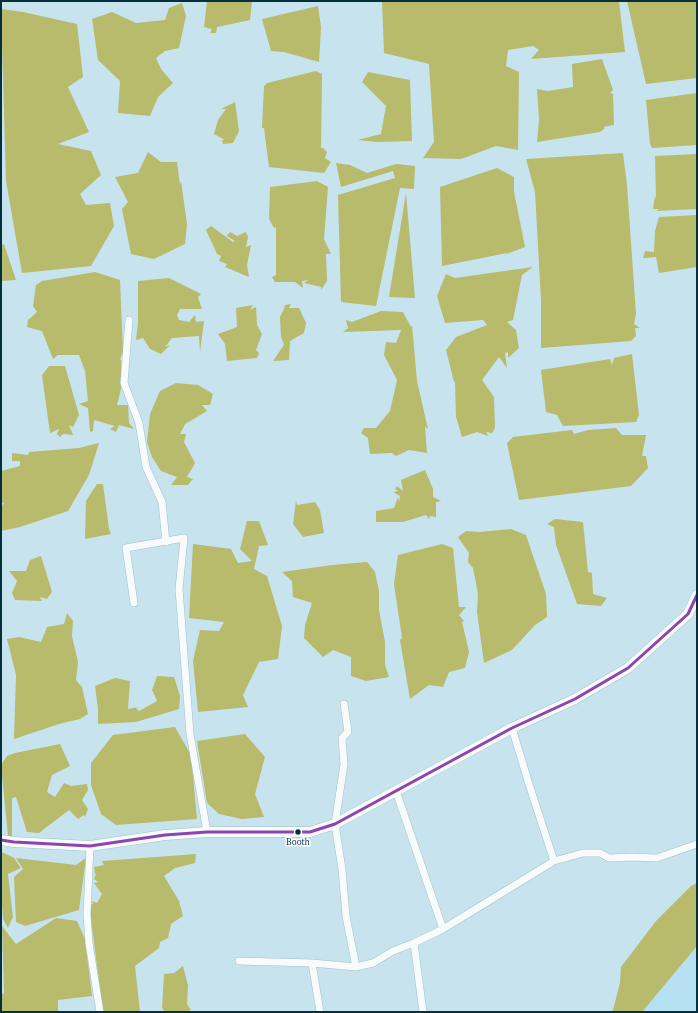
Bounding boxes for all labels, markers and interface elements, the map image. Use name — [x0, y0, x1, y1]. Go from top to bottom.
marker: Booth — [293, 827, 303, 837]
place label: Booth — [286, 838, 310, 848]

